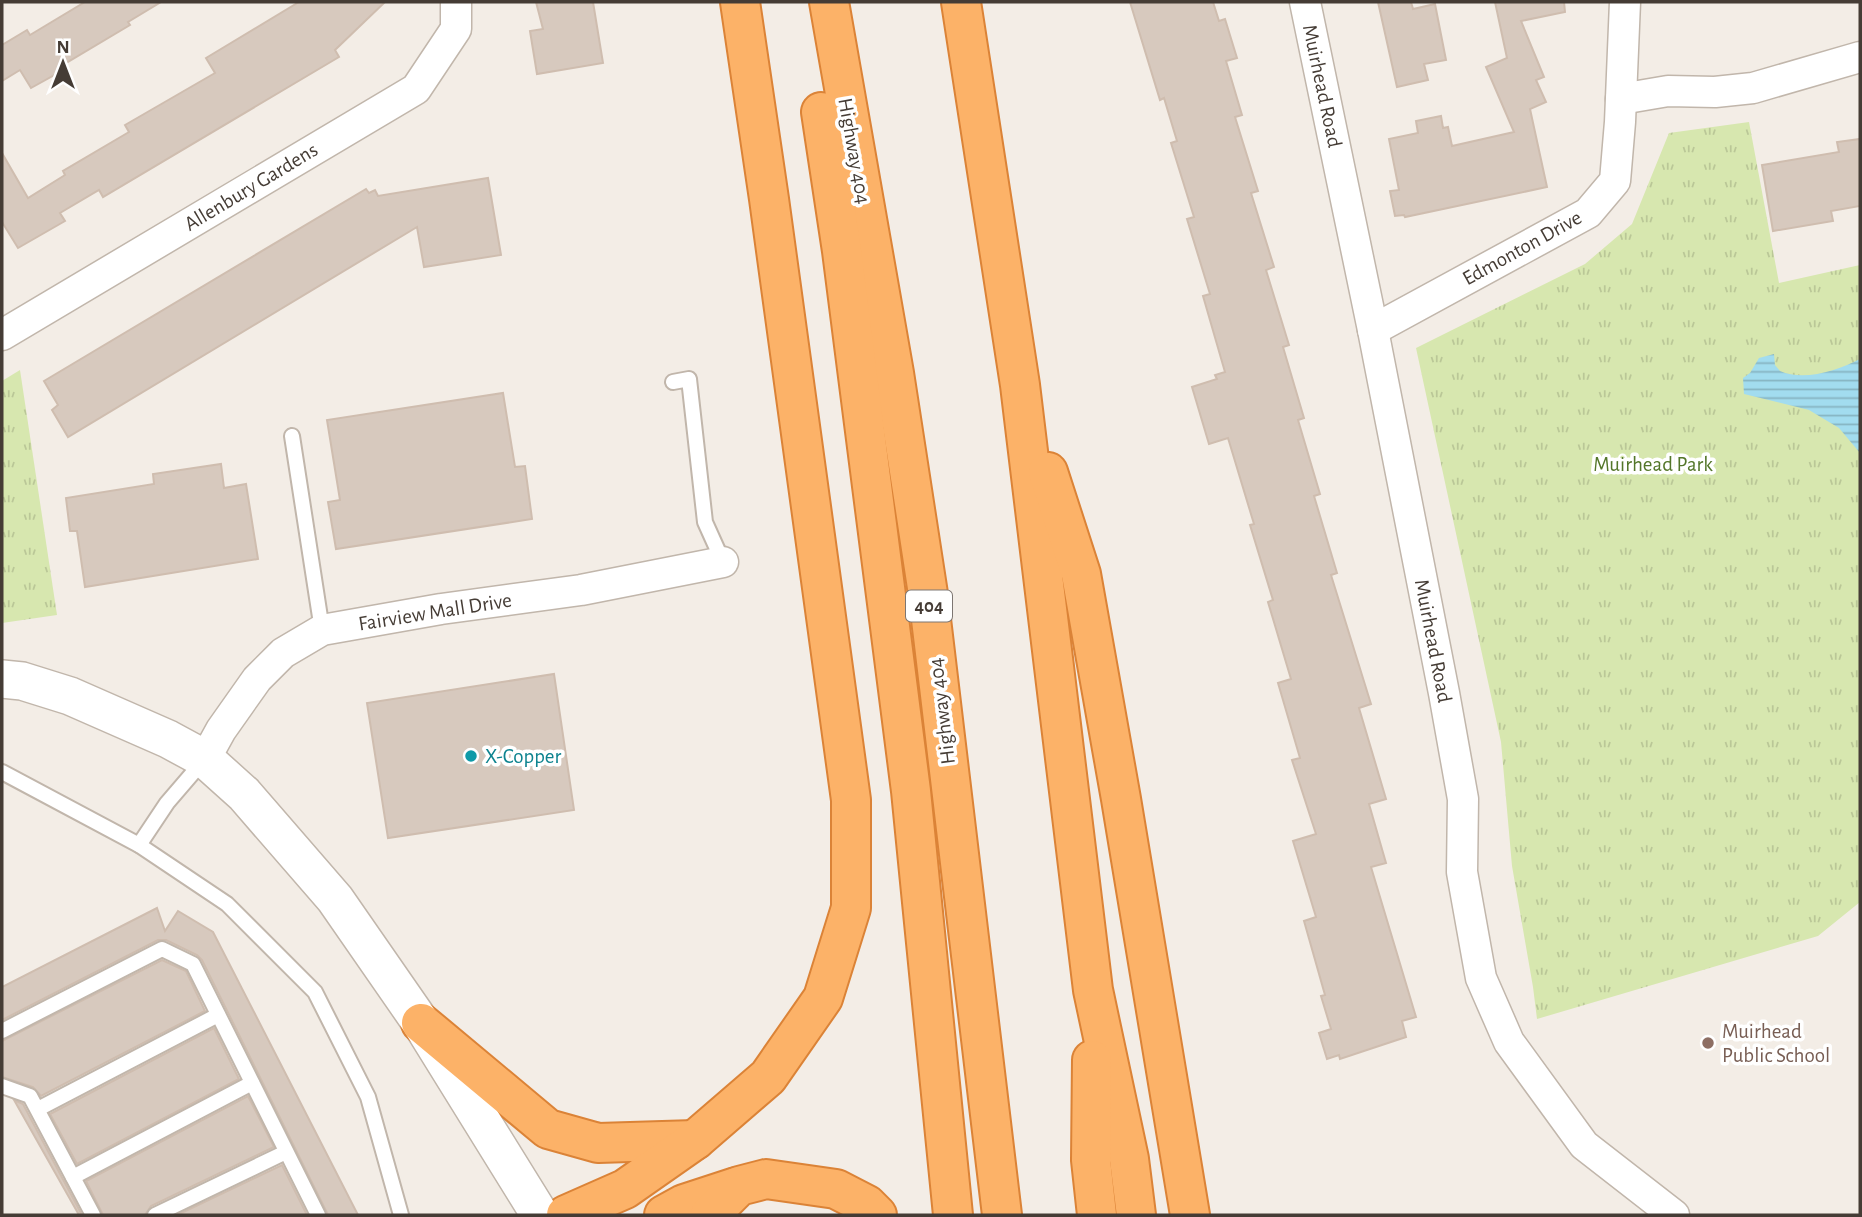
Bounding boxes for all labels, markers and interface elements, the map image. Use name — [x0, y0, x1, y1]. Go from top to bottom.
street label: Muirhead Road — [1299, 23, 1345, 150]
north arrow — [28, 28, 98, 98]
text: N — [56, 38, 70, 57]
street label: Highway 404 — [834, 96, 874, 206]
street label: Allenbury Gardens — [181, 139, 321, 235]
street label: Edmonton Drive — [1459, 207, 1585, 289]
park label: Muirhead Park — [1593, 454, 1713, 475]
street label: Muirhead Road — [1411, 578, 1455, 705]
street label: Fairview Mall Drive — [357, 589, 513, 635]
road number: 404 — [906, 590, 952, 622]
street label: Highway 404 — [925, 657, 959, 765]
place label: X-Copper — [485, 746, 562, 767]
marker: X-Copper — [463, 748, 479, 764]
place label: Muirhead Public School — [1722, 1021, 1830, 1066]
marker: Muirhead Public School — [1700, 1035, 1716, 1051]

